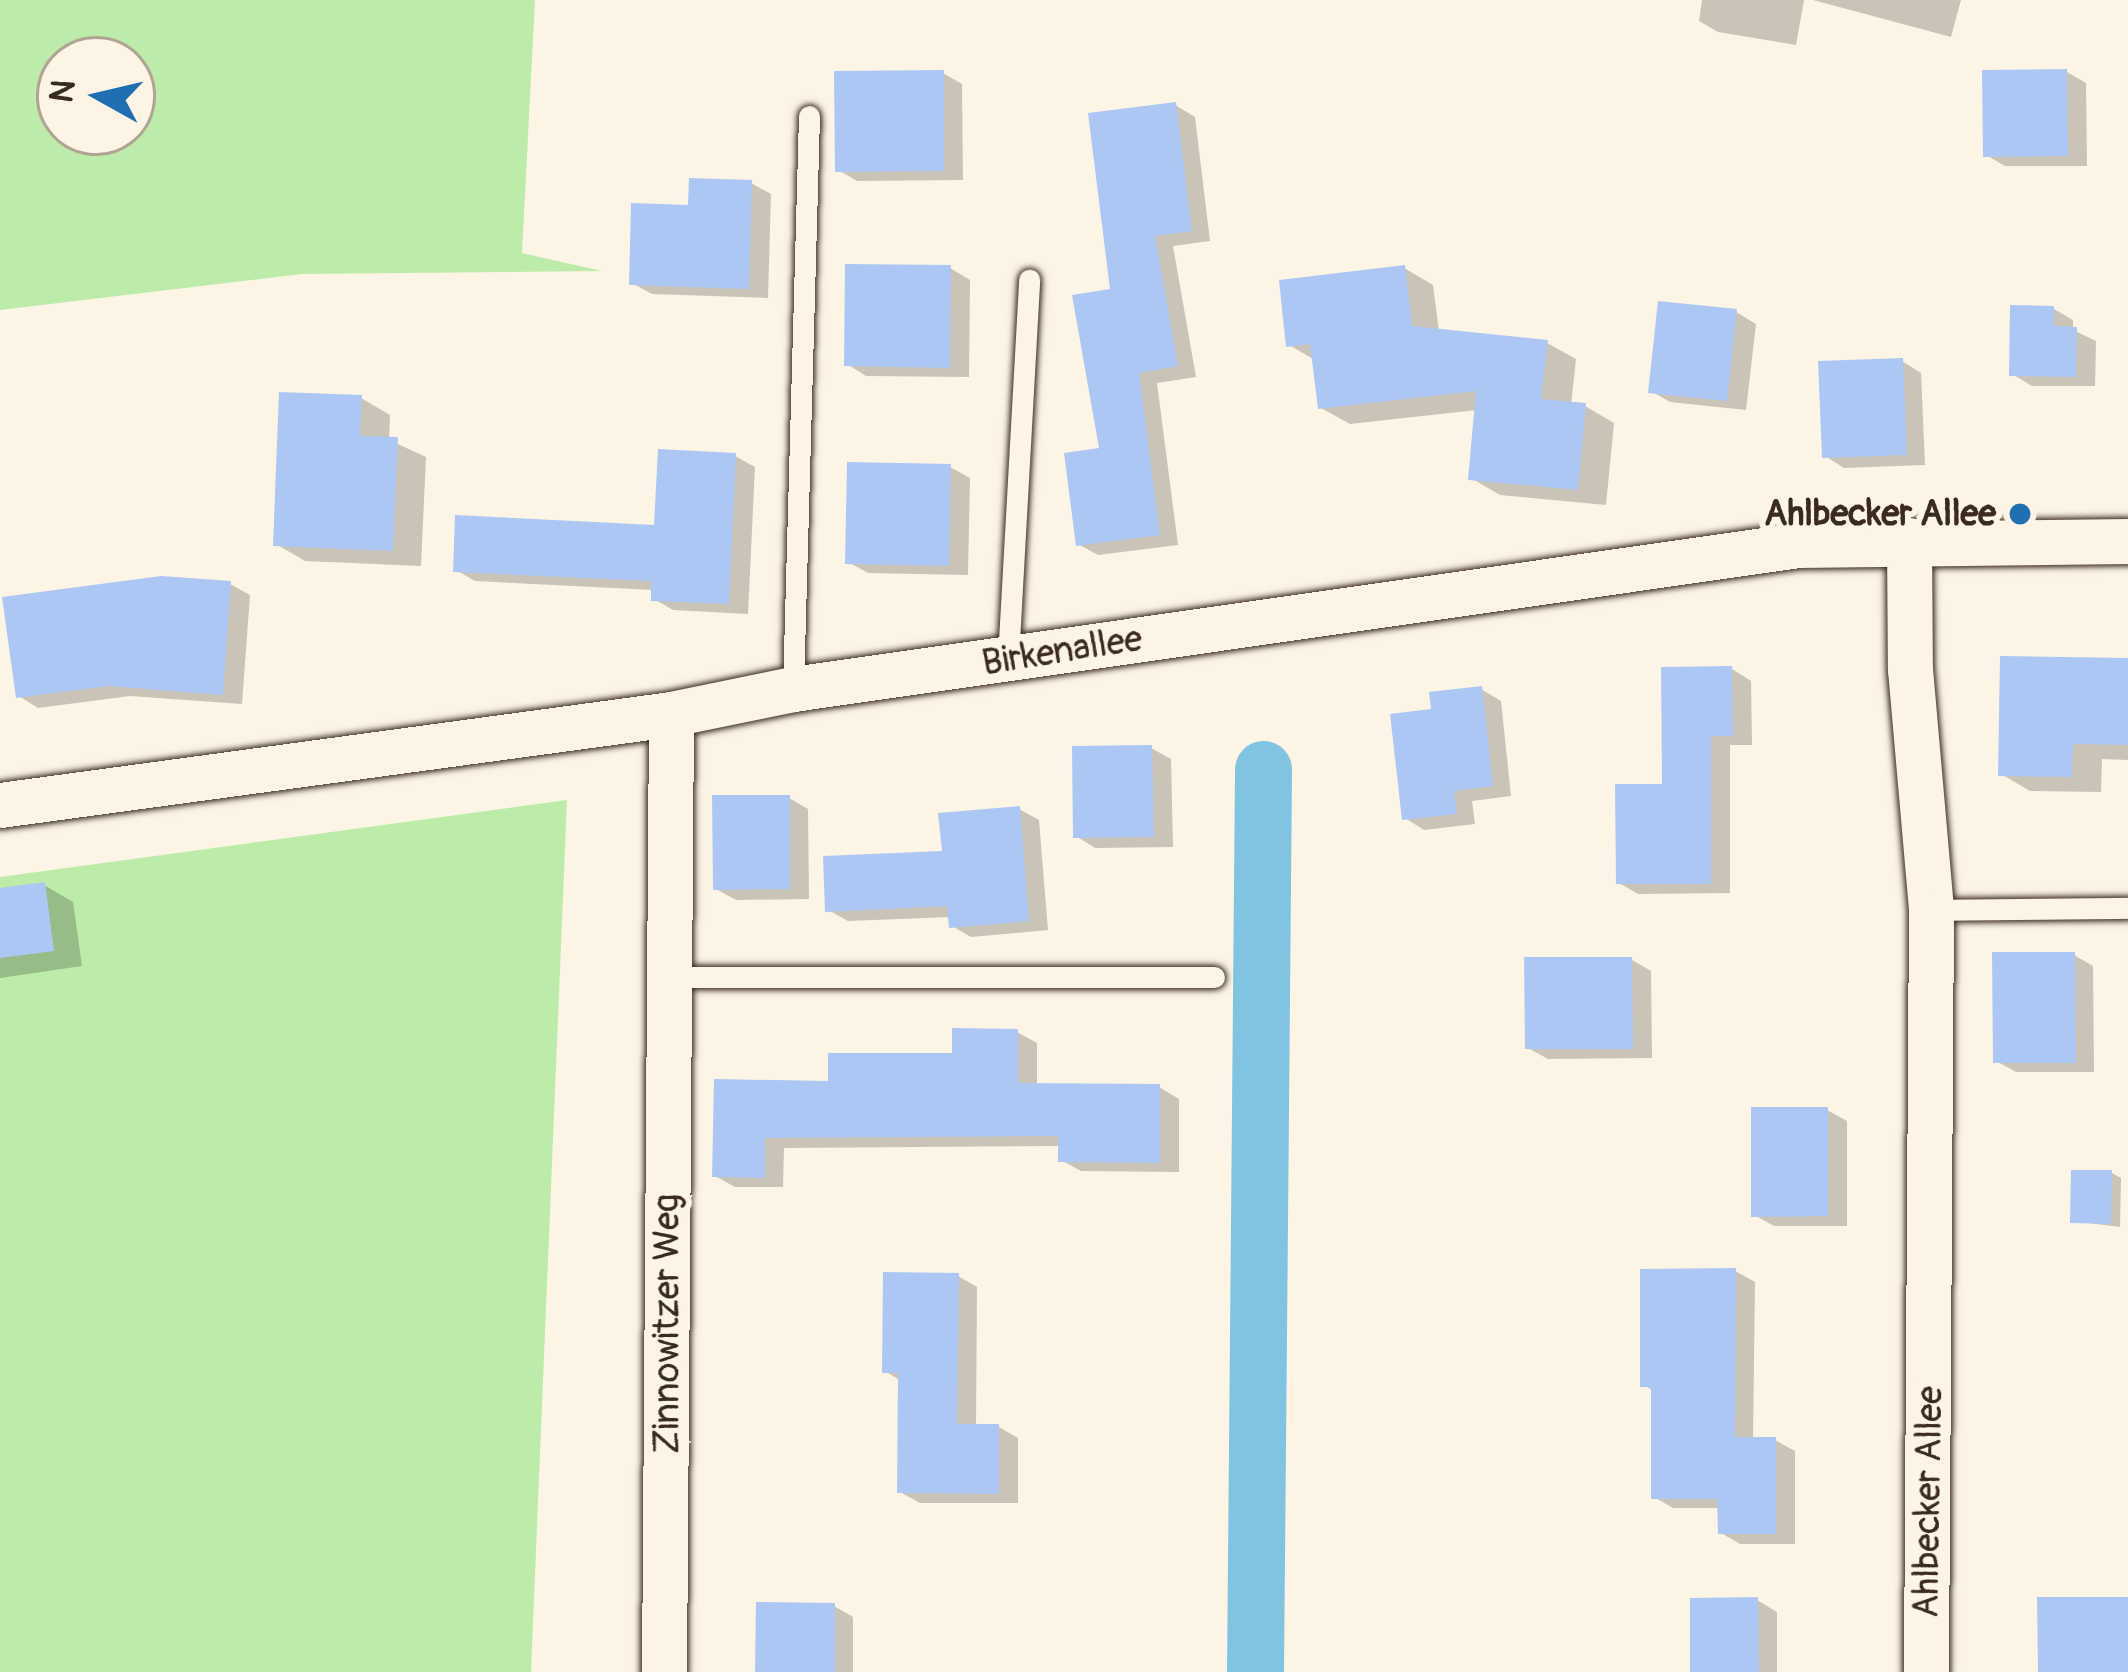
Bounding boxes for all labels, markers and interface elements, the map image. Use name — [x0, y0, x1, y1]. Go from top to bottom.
north arrow — [36, 36, 156, 156]
text: N — [41, 77, 85, 105]
place label: Ahlbecker Allee — [1764, 492, 1996, 536]
marker: Ahlbecker Allee — [2007, 501, 2033, 527]
street label: Birkenallee — [979, 617, 1145, 685]
street label: Zinnowitzer Weg — [645, 1194, 689, 1454]
street label: Ahlbecker Allee — [1904, 1386, 1952, 1618]

